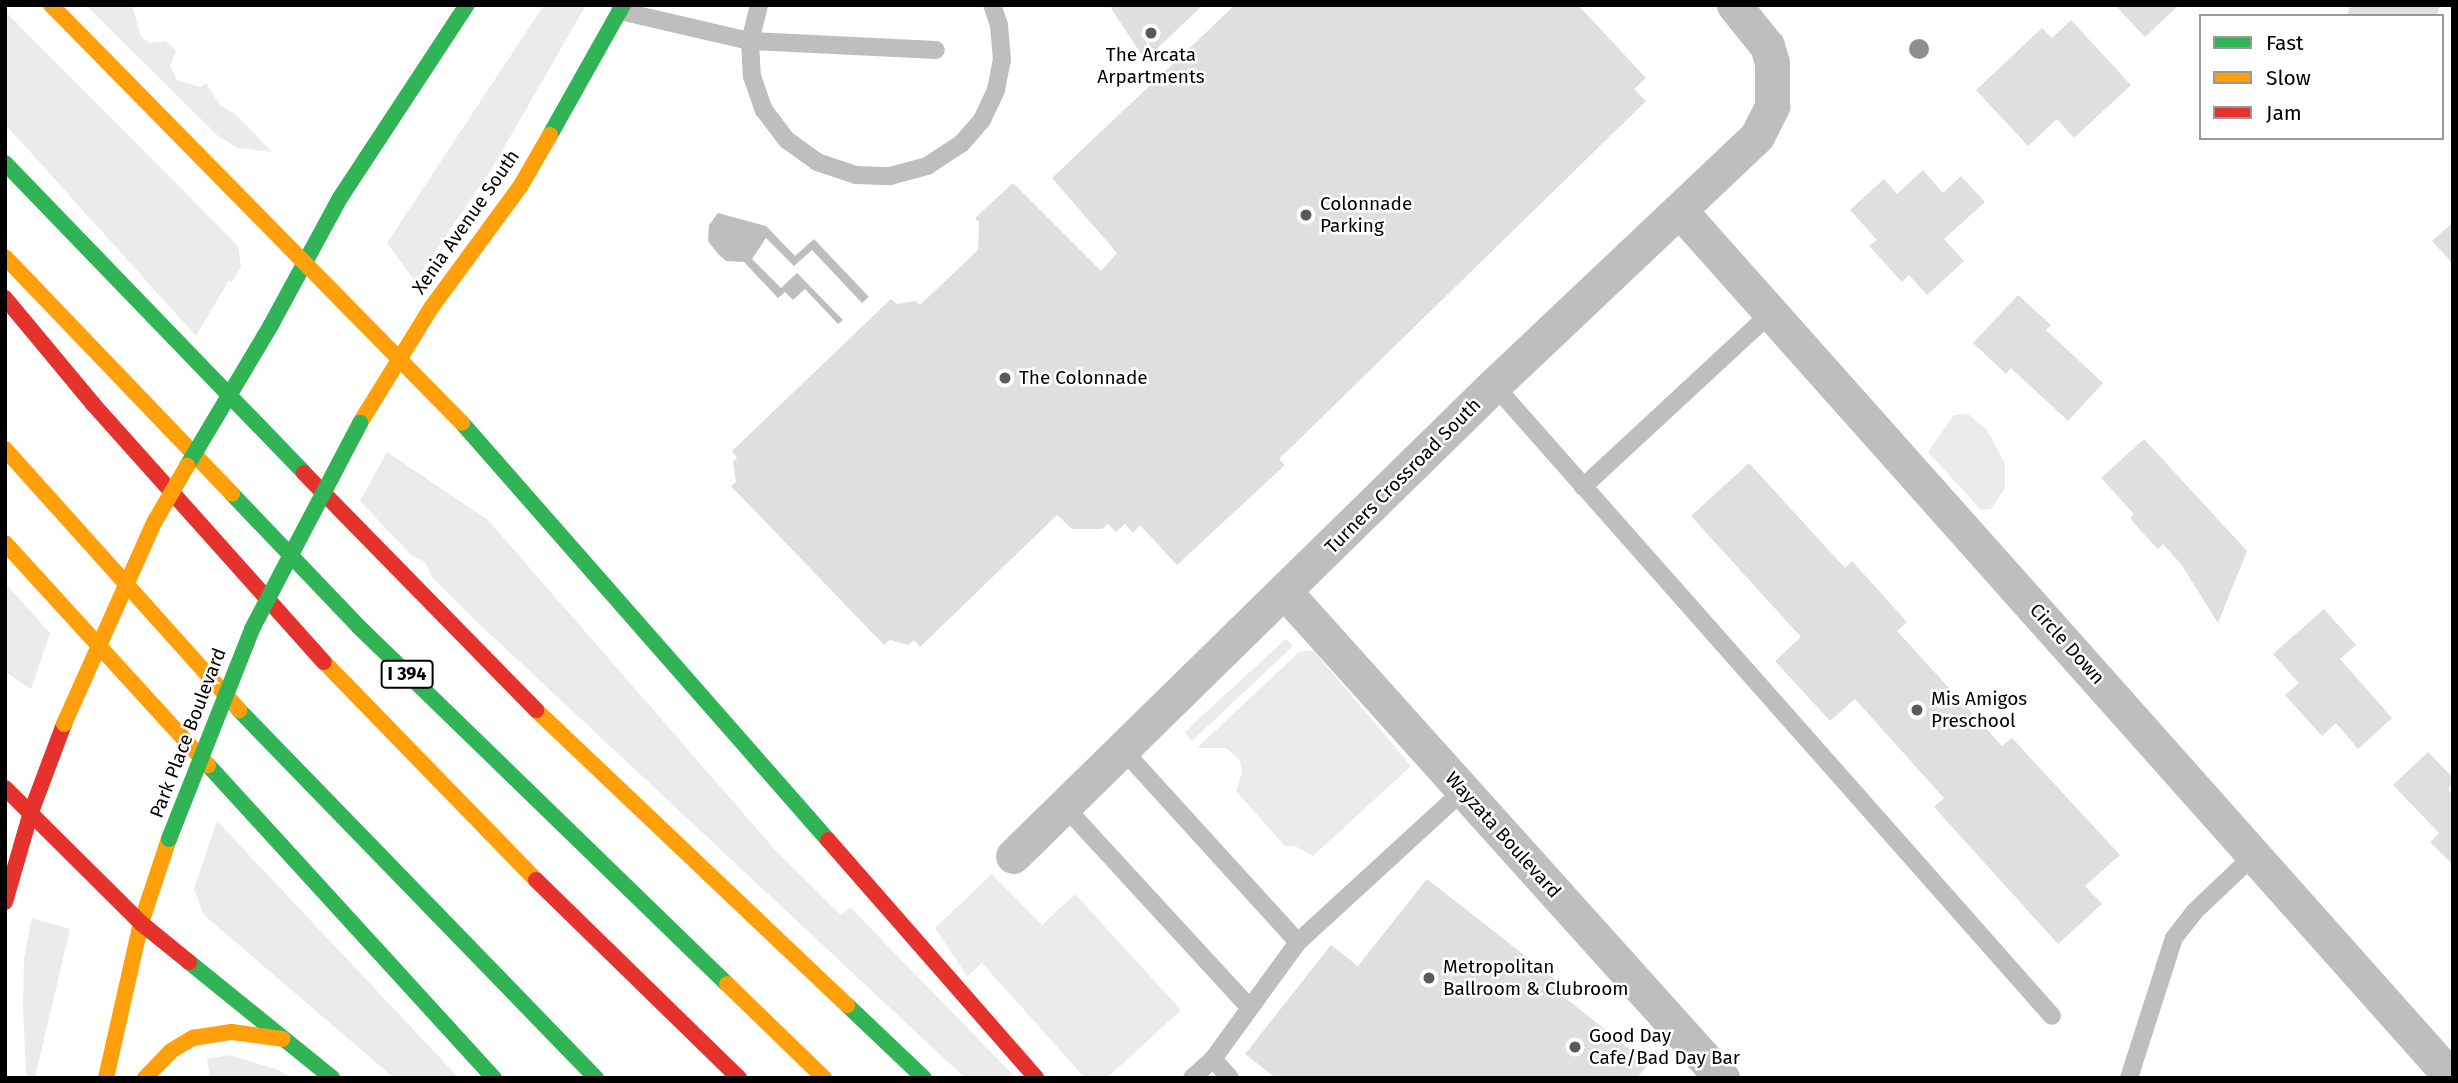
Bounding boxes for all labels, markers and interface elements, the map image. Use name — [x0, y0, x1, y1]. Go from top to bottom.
legend — [2199, 14, 2444, 140]
marker: The Arcata Arpartments — [1143, 25, 1159, 41]
text: Fast — [2266, 30, 2304, 56]
place label: The Arcata Arpartments — [1097, 44, 1205, 88]
text: Slow — [2266, 65, 2311, 91]
text: Jam — [2266, 100, 2302, 126]
street label: Xenia Avenue South — [408, 146, 524, 298]
place label: Colonnade Parking — [1320, 193, 1412, 237]
marker: Colonnade Parking — [1298, 207, 1314, 223]
place label: The Colonnade — [1019, 367, 1148, 389]
marker: The Colonnade — [997, 370, 1013, 386]
street label: Turners Crossroad South — [1320, 393, 1486, 559]
street label: Circle Down — [2025, 599, 2109, 689]
street label: Park Place Boulevard — [145, 645, 231, 821]
road number: I 394 — [379, 660, 435, 688]
place label: Mis Amigos Preschool — [1931, 688, 2027, 732]
marker: Mis Amigos Preschool — [1909, 702, 1925, 718]
street label: Wayzata Boulevard — [1440, 767, 1566, 903]
place label: Metropolitan Ballroom & Clubroom — [1443, 956, 1629, 1000]
marker: Metropolitan Ballroom & Clubroom — [1421, 970, 1437, 986]
place label: Good Day Cafe/Bad Day Bar — [1589, 1025, 1740, 1069]
marker: Good Day Cafe/Bad Day Bar — [1567, 1039, 1583, 1055]

